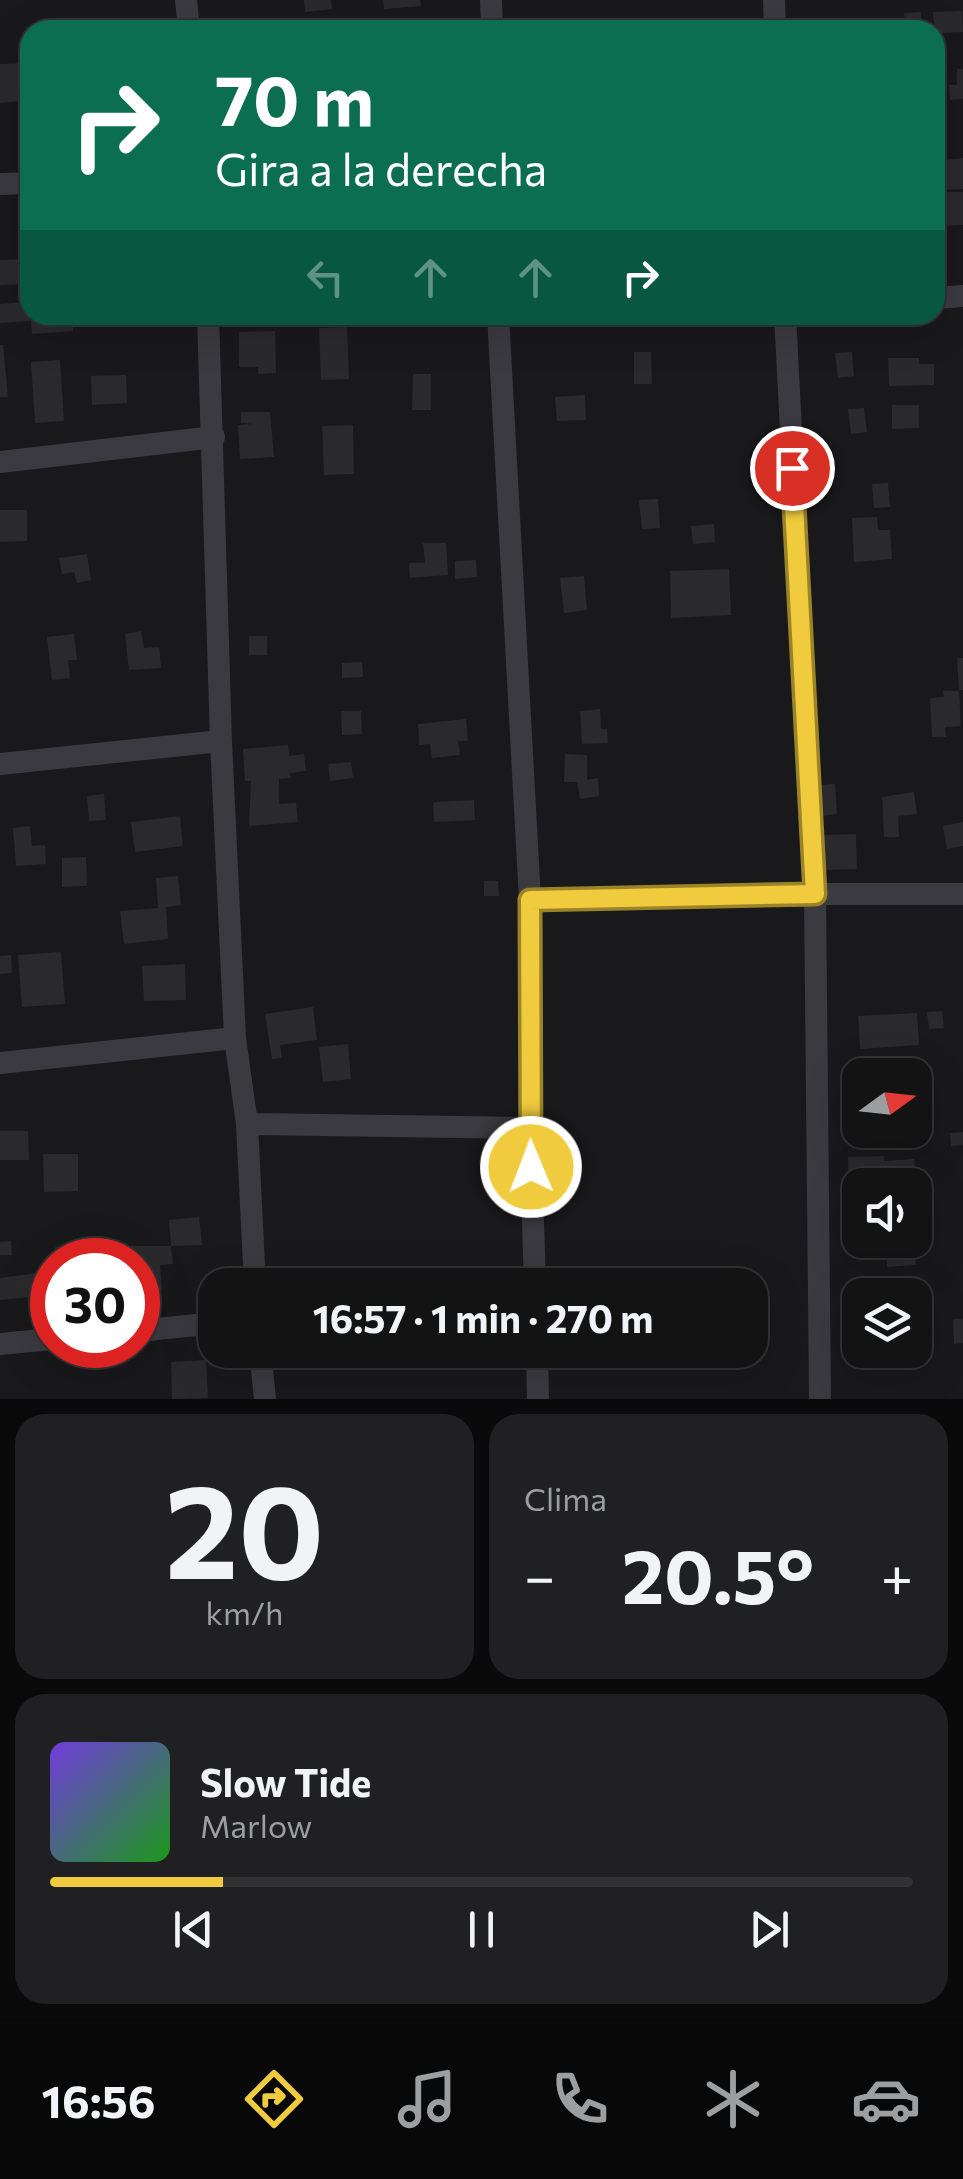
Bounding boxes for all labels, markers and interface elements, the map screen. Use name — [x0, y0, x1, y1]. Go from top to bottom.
text: 70 m — [215, 55, 374, 140]
icon: right — [50, 60, 180, 190]
text: Gira a la derecha — [215, 140, 547, 195]
icon: left — [298, 250, 353, 305]
icon: ahead — [403, 250, 458, 305]
icon: ahead — [508, 250, 563, 305]
icon: right — [613, 250, 668, 305]
pin — [750, 426, 835, 511]
icon: arrive — [765, 441, 820, 496]
north arrow — [842, 1058, 932, 1148]
map controls — [842, 1058, 932, 1368]
position arrow — [479, 1115, 583, 1219]
button: sound — [842, 1168, 932, 1258]
speed limit sign: 30 — [30, 1238, 160, 1368]
button: layers — [842, 1278, 932, 1368]
text: 16:57 · 1 min · 270 m — [313, 1294, 653, 1341]
text: 20 — [165, 1447, 324, 1606]
text: Clima — [524, 1478, 607, 1518]
text: 20.5° — [622, 1528, 814, 1619]
text: − — [524, 1541, 555, 1608]
text: + — [881, 1541, 913, 1608]
text: km/h — [206, 1592, 283, 1632]
text: Slow Tide — [200, 1758, 371, 1805]
text: Marlow — [200, 1805, 312, 1845]
icon: previous — [166, 1902, 221, 1957]
icon: pause — [454, 1902, 509, 1957]
icon: next — [742, 1902, 797, 1957]
icon: directions — [239, 2064, 309, 2134]
icon: music — [392, 2064, 462, 2134]
icon: phone — [545, 2064, 615, 2134]
icon: climate — [698, 2064, 768, 2134]
icon: car — [851, 2064, 921, 2134]
text: 16:56 — [42, 2072, 156, 2127]

